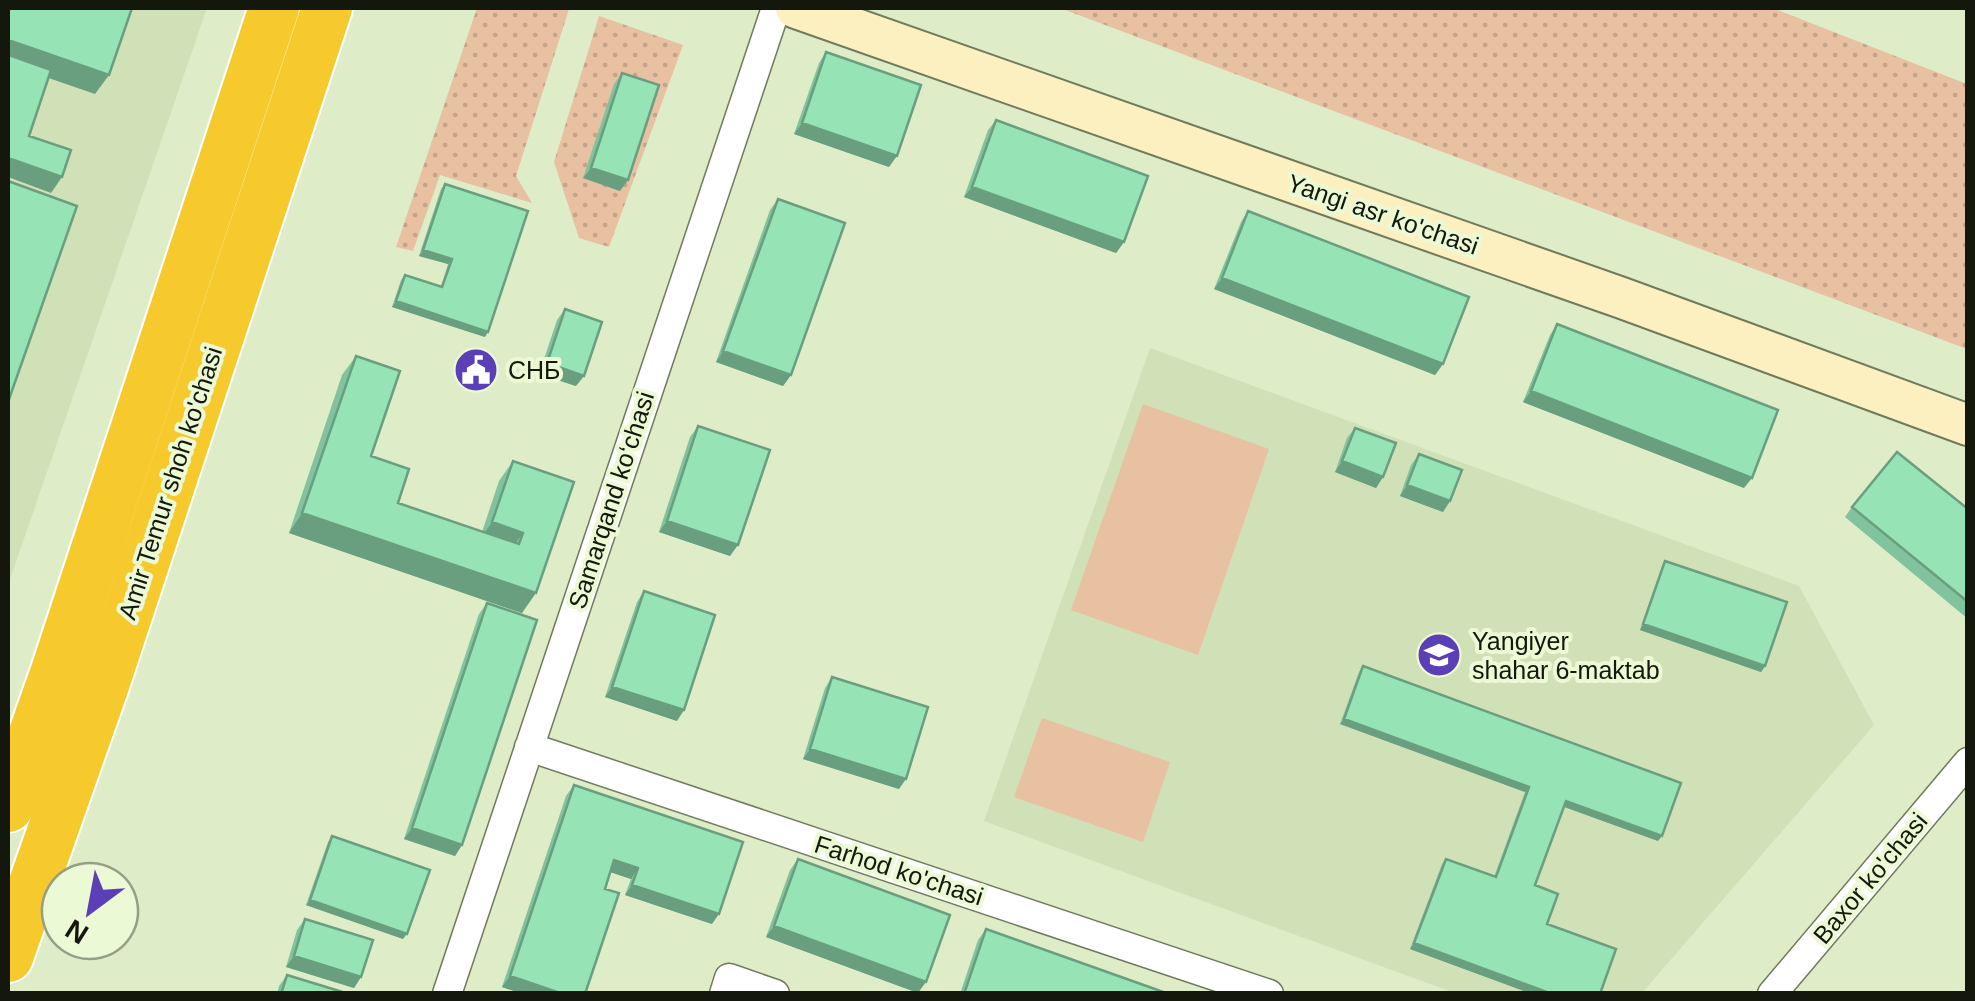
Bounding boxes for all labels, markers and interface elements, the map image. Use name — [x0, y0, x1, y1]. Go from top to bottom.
street label: Yangi asr ko'chasi — [1284, 168, 1482, 260]
street label: Amir Temur shoh ko'chasi — [113, 343, 227, 623]
public building icon: СНБ — [453, 347, 499, 393]
place label: СНБ — [508, 356, 561, 384]
street label: Samarqand ko‘chasi — [563, 388, 659, 612]
place label: Yangiyer shahar 6-maktab — [1472, 627, 1660, 684]
school or university icon: Yangiyer shahar 6-maktab — [1416, 632, 1462, 678]
street label: Baxor ko'chasi — [1807, 807, 1933, 949]
street label: Farhod ko'chasi — [811, 830, 987, 910]
north arrow — [40, 861, 140, 961]
text: N — [60, 913, 94, 950]

